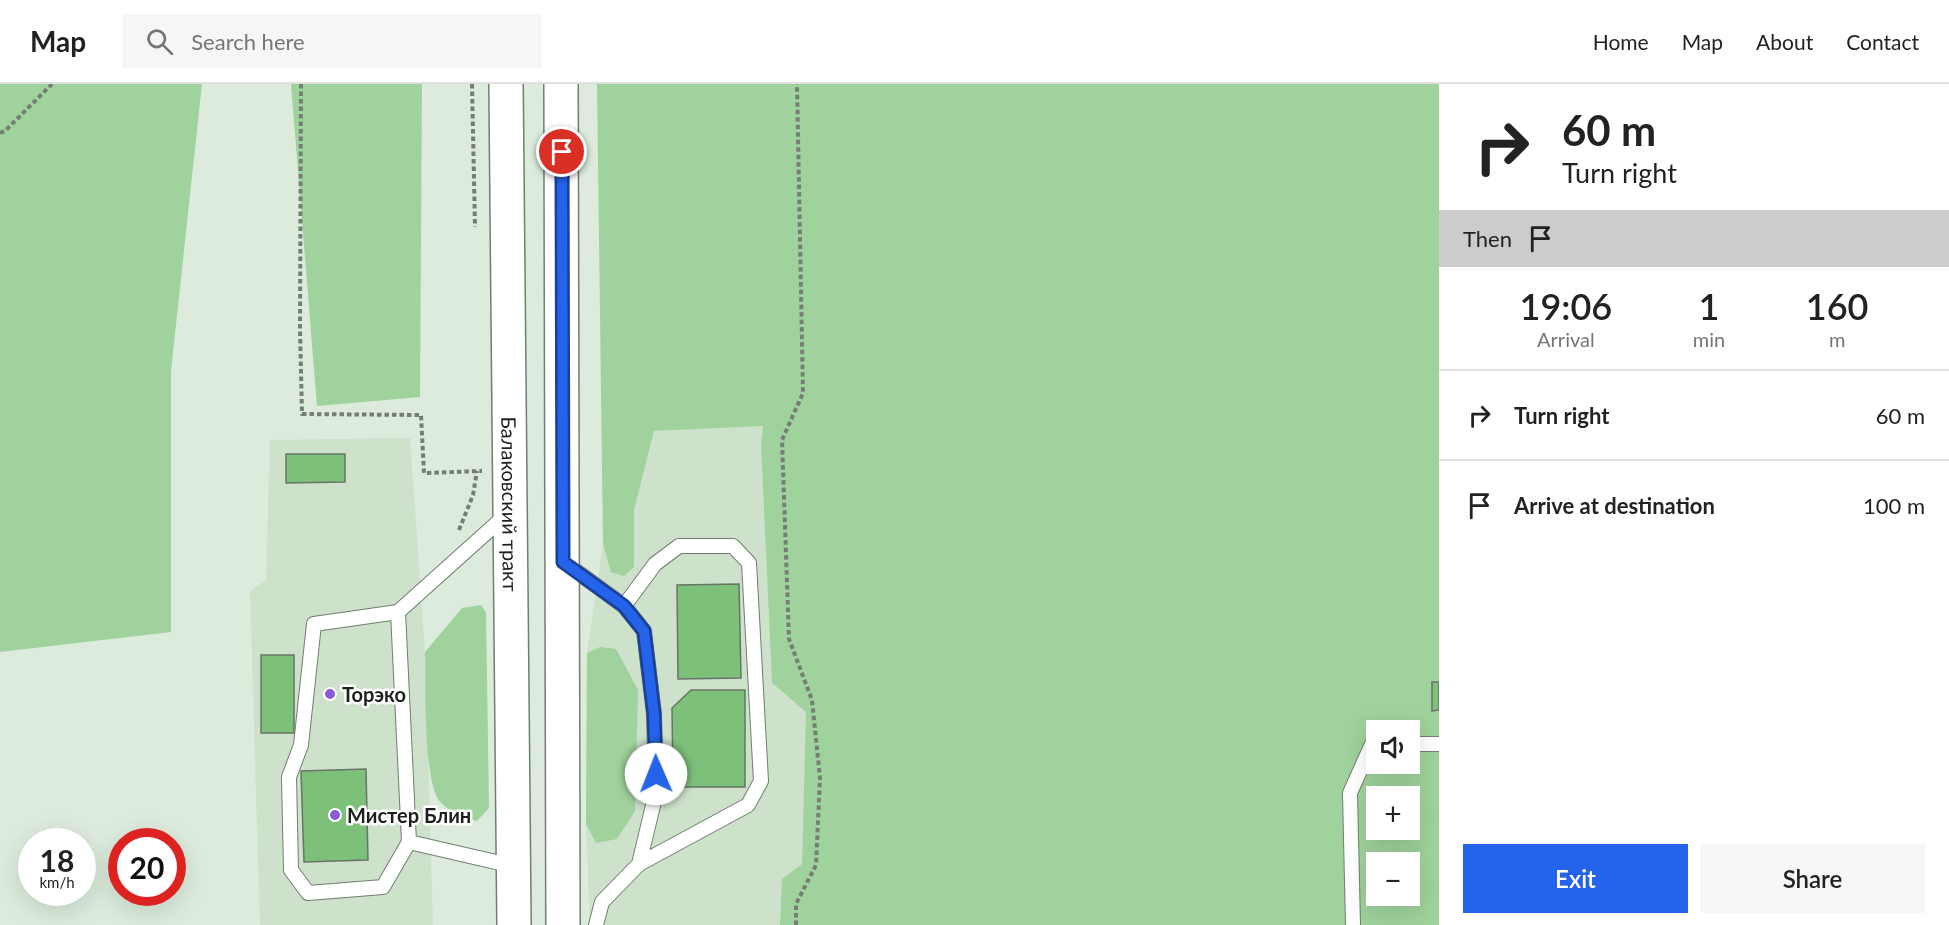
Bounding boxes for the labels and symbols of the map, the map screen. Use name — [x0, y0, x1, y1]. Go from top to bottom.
pin — [536, 126, 587, 177]
street label: Балаковский тракт — [497, 416, 523, 592]
place label: Торэко — [342, 682, 406, 706]
marker: Торэко — [323, 687, 337, 701]
position arrow — [624, 742, 688, 806]
place label: Мистер Блин — [347, 803, 471, 827]
marker: Мистер Блин — [328, 808, 342, 822]
speed limit sign: 20 — [108, 828, 186, 906]

